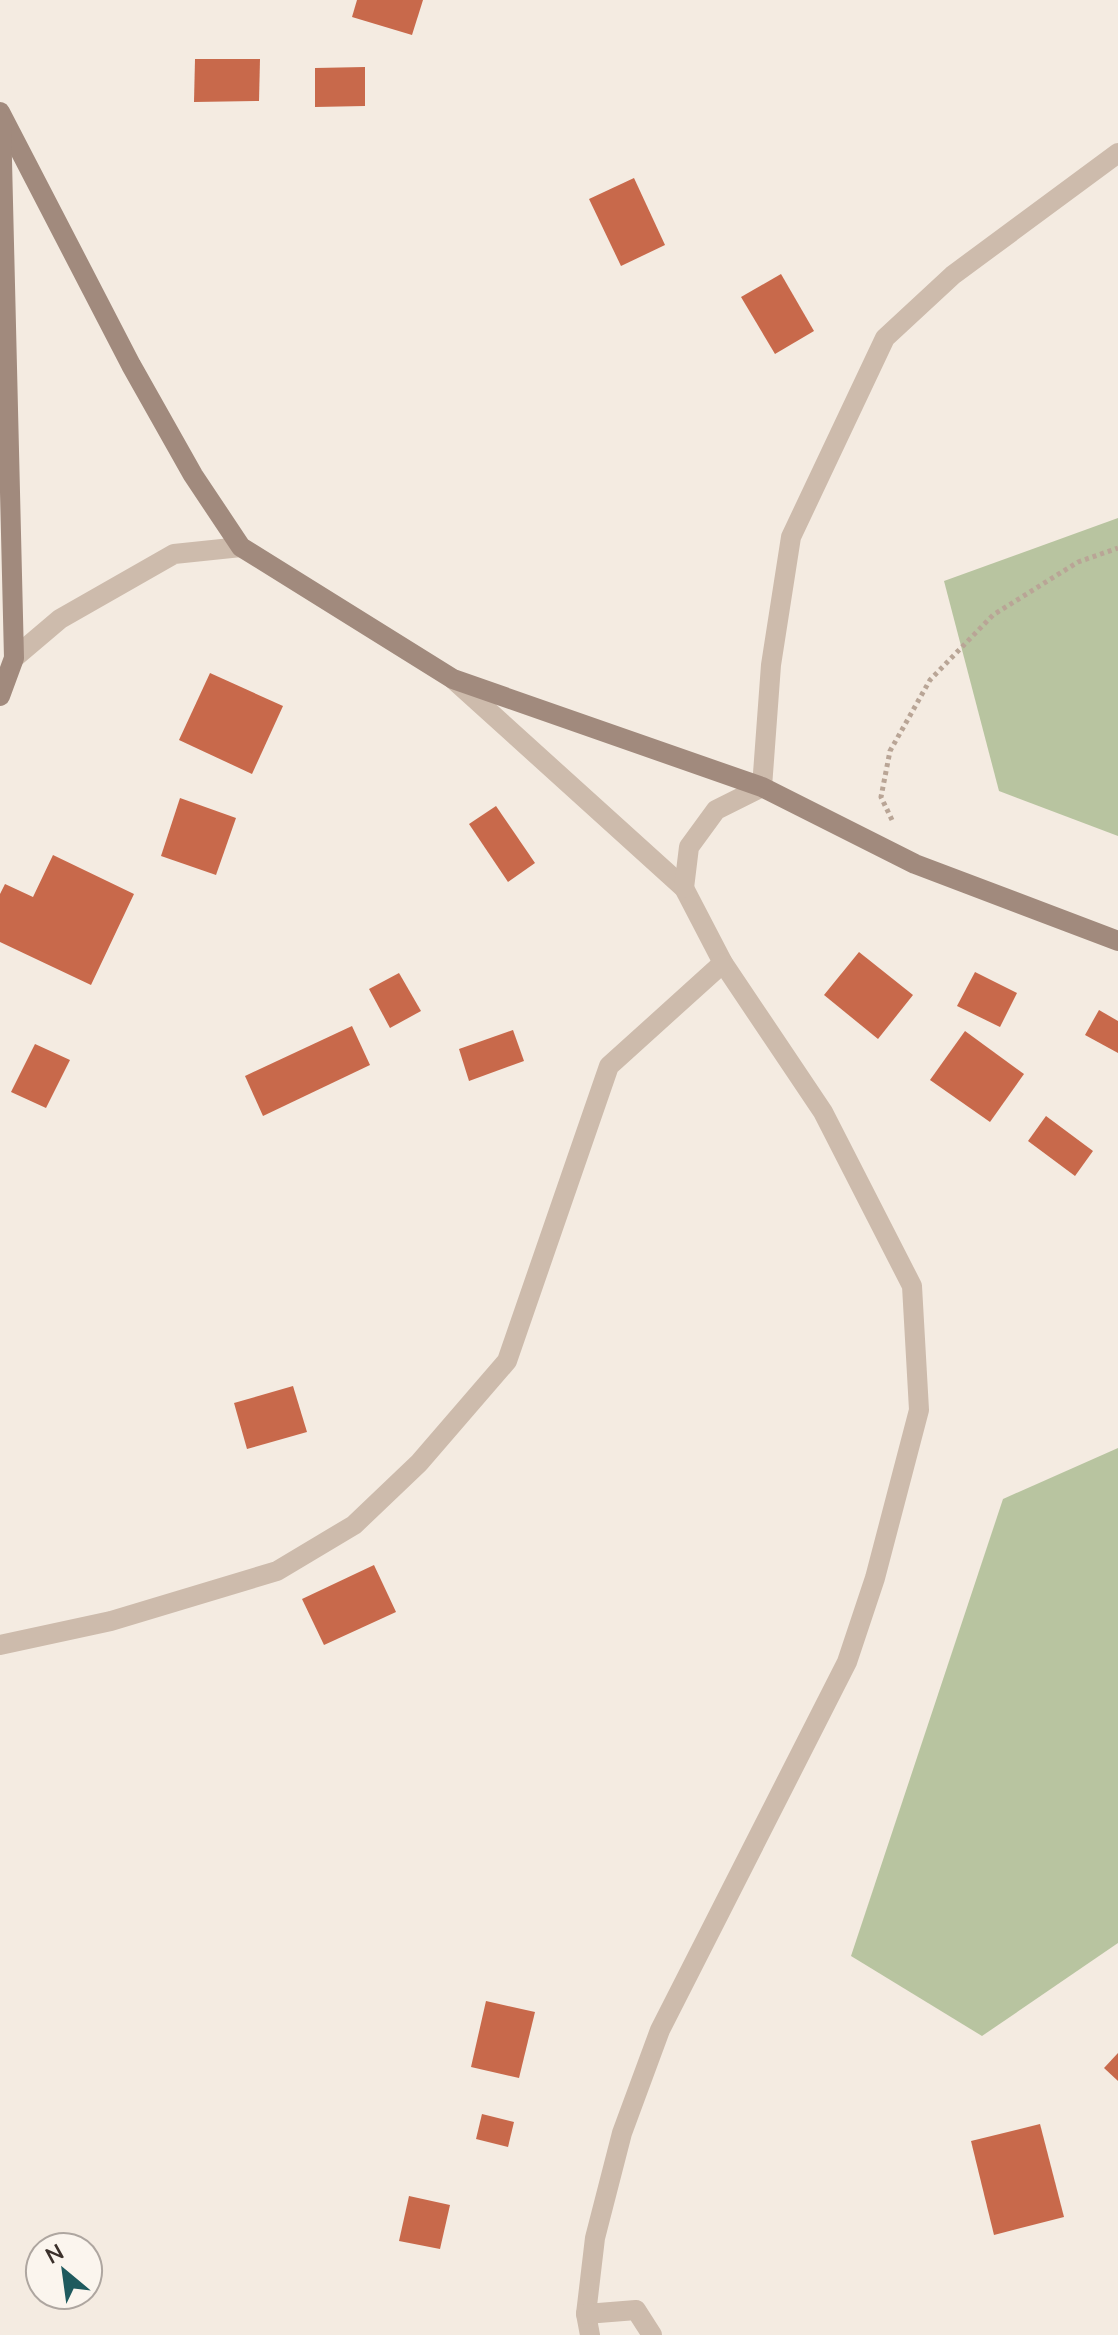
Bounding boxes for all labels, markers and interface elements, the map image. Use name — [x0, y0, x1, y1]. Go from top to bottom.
north arrow — [24, 2231, 104, 2311]
text: N — [40, 2237, 69, 2271]

